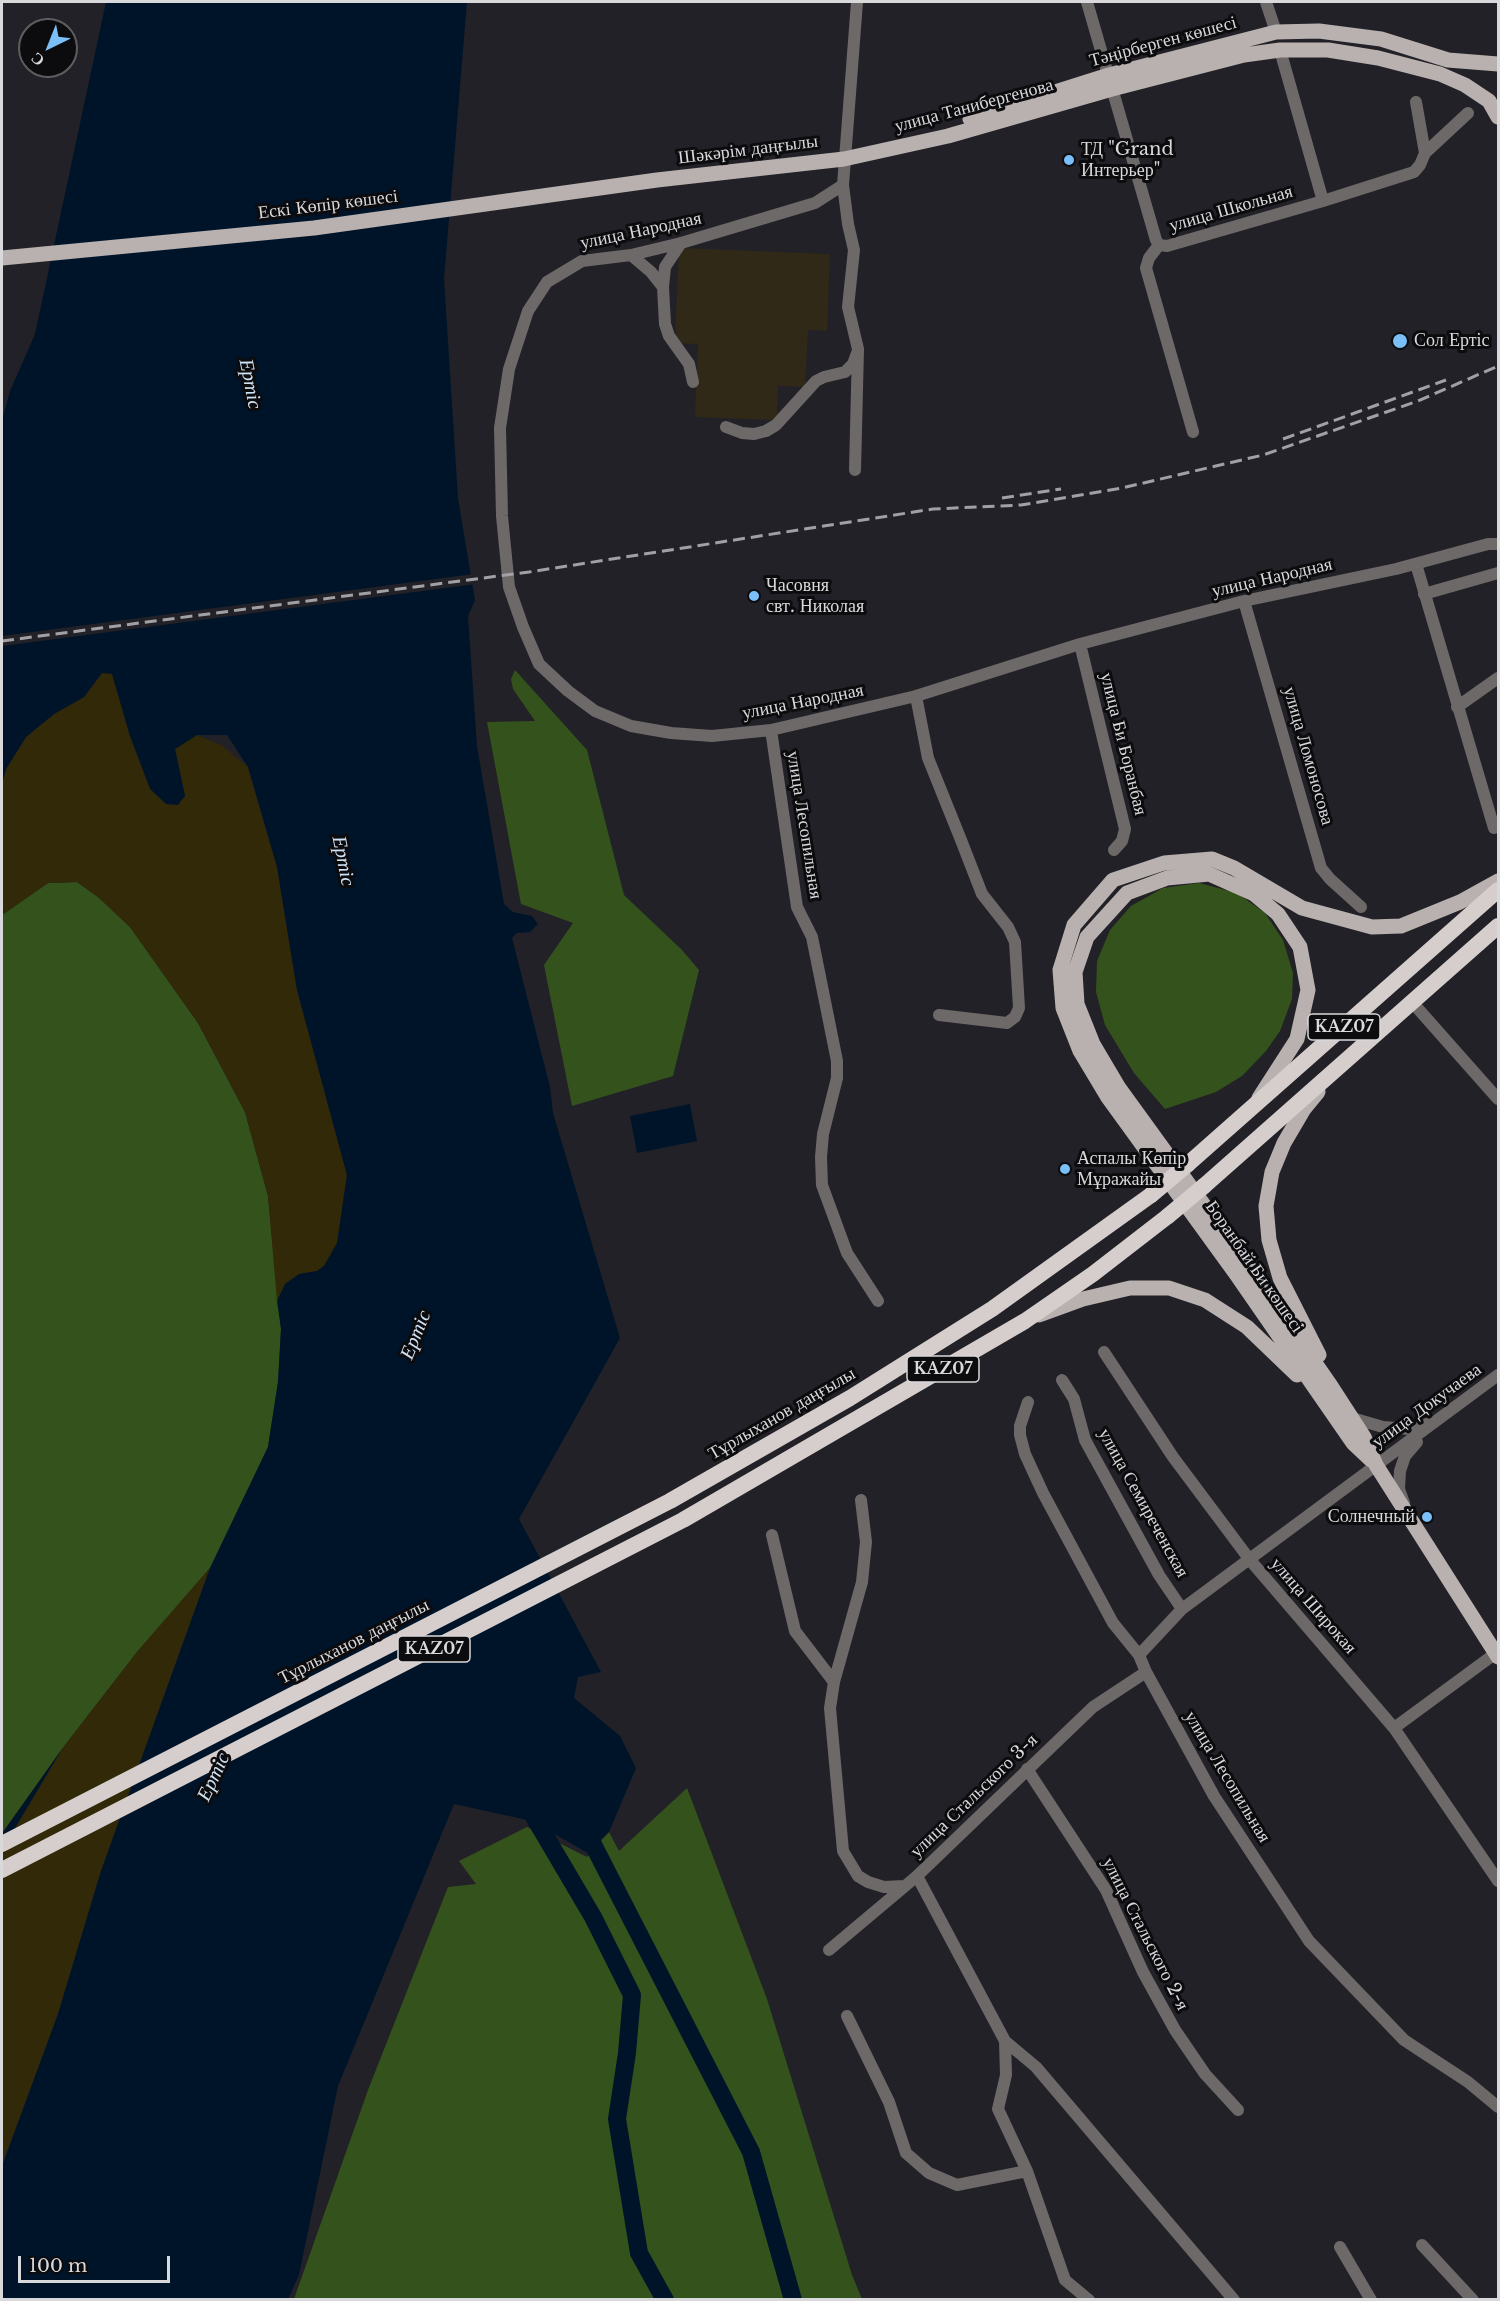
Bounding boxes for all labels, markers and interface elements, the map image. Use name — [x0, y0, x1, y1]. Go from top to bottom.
street label: Тәңірберген көшесі — [1087, 12, 1239, 72]
north arrow — [18, 18, 78, 78]
text: С — [26, 48, 48, 71]
street label: улица Танибергенова — [892, 74, 1056, 138]
street label: Шәкәрім даңғылы — [677, 131, 819, 169]
place label: ТД "Grand Интерьер" — [1081, 139, 1174, 182]
marker: ТД "Grand Интерьер" — [1062, 153, 1076, 167]
street label: улица Школьная — [1167, 181, 1295, 237]
street label: Ескі Көпір көшесі — [257, 186, 399, 224]
street label: улица Народная — [579, 208, 703, 254]
place label: Сол Ертіс — [1414, 330, 1490, 352]
marker: Сол Ертіс — [1391, 332, 1409, 350]
water label: Ертіс — [233, 357, 267, 411]
street label: улица Народная — [1210, 554, 1334, 602]
place label: Часовня свт. Николая — [766, 575, 864, 618]
marker: Часовня свт. Николая — [747, 589, 761, 603]
street label: улица Би Боранбая — [1095, 670, 1151, 818]
street label: улица Народная — [740, 680, 866, 724]
street label: улица Ломоносова — [1278, 684, 1338, 828]
street label: улица Лесопильная — [782, 749, 826, 901]
water label: Ертіс — [326, 834, 360, 888]
road number: KAZ07 — [1308, 1014, 1380, 1040]
place label: Аспалы Көпір Мұражайы — [1077, 1148, 1186, 1190]
marker: Аспалы Көпір Мұражайы — [1058, 1162, 1072, 1176]
street label: Боранбай Би көшесі — [1200, 1197, 1308, 1337]
water label: Ертіс — [395, 1307, 437, 1363]
road number: KAZ07 — [907, 1356, 979, 1382]
street label: улица Докучаева — [1368, 1359, 1486, 1453]
street label: Тұрлыханов даңғылы — [705, 1363, 859, 1465]
street label: улица Семиреченская — [1093, 1425, 1193, 1581]
place label: Солнечный — [1328, 1506, 1415, 1528]
marker: Солнечный — [1420, 1510, 1434, 1524]
street label: улица Широкая — [1265, 1554, 1361, 1658]
street label: Тұрлыханов даңғылы — [275, 1595, 433, 1689]
road number: KAZ07 — [398, 1636, 470, 1662]
street label: улица Лесопильная — [1179, 1707, 1275, 1847]
street label: улица Стальского 3-я — [906, 1730, 1042, 1862]
water label: Ертіс — [192, 1749, 236, 1805]
street label: улица Стальского 2-я — [1097, 1854, 1193, 2014]
scale bar — [21, 2244, 172, 2282]
text: 100 m — [29, 2255, 87, 2277]

